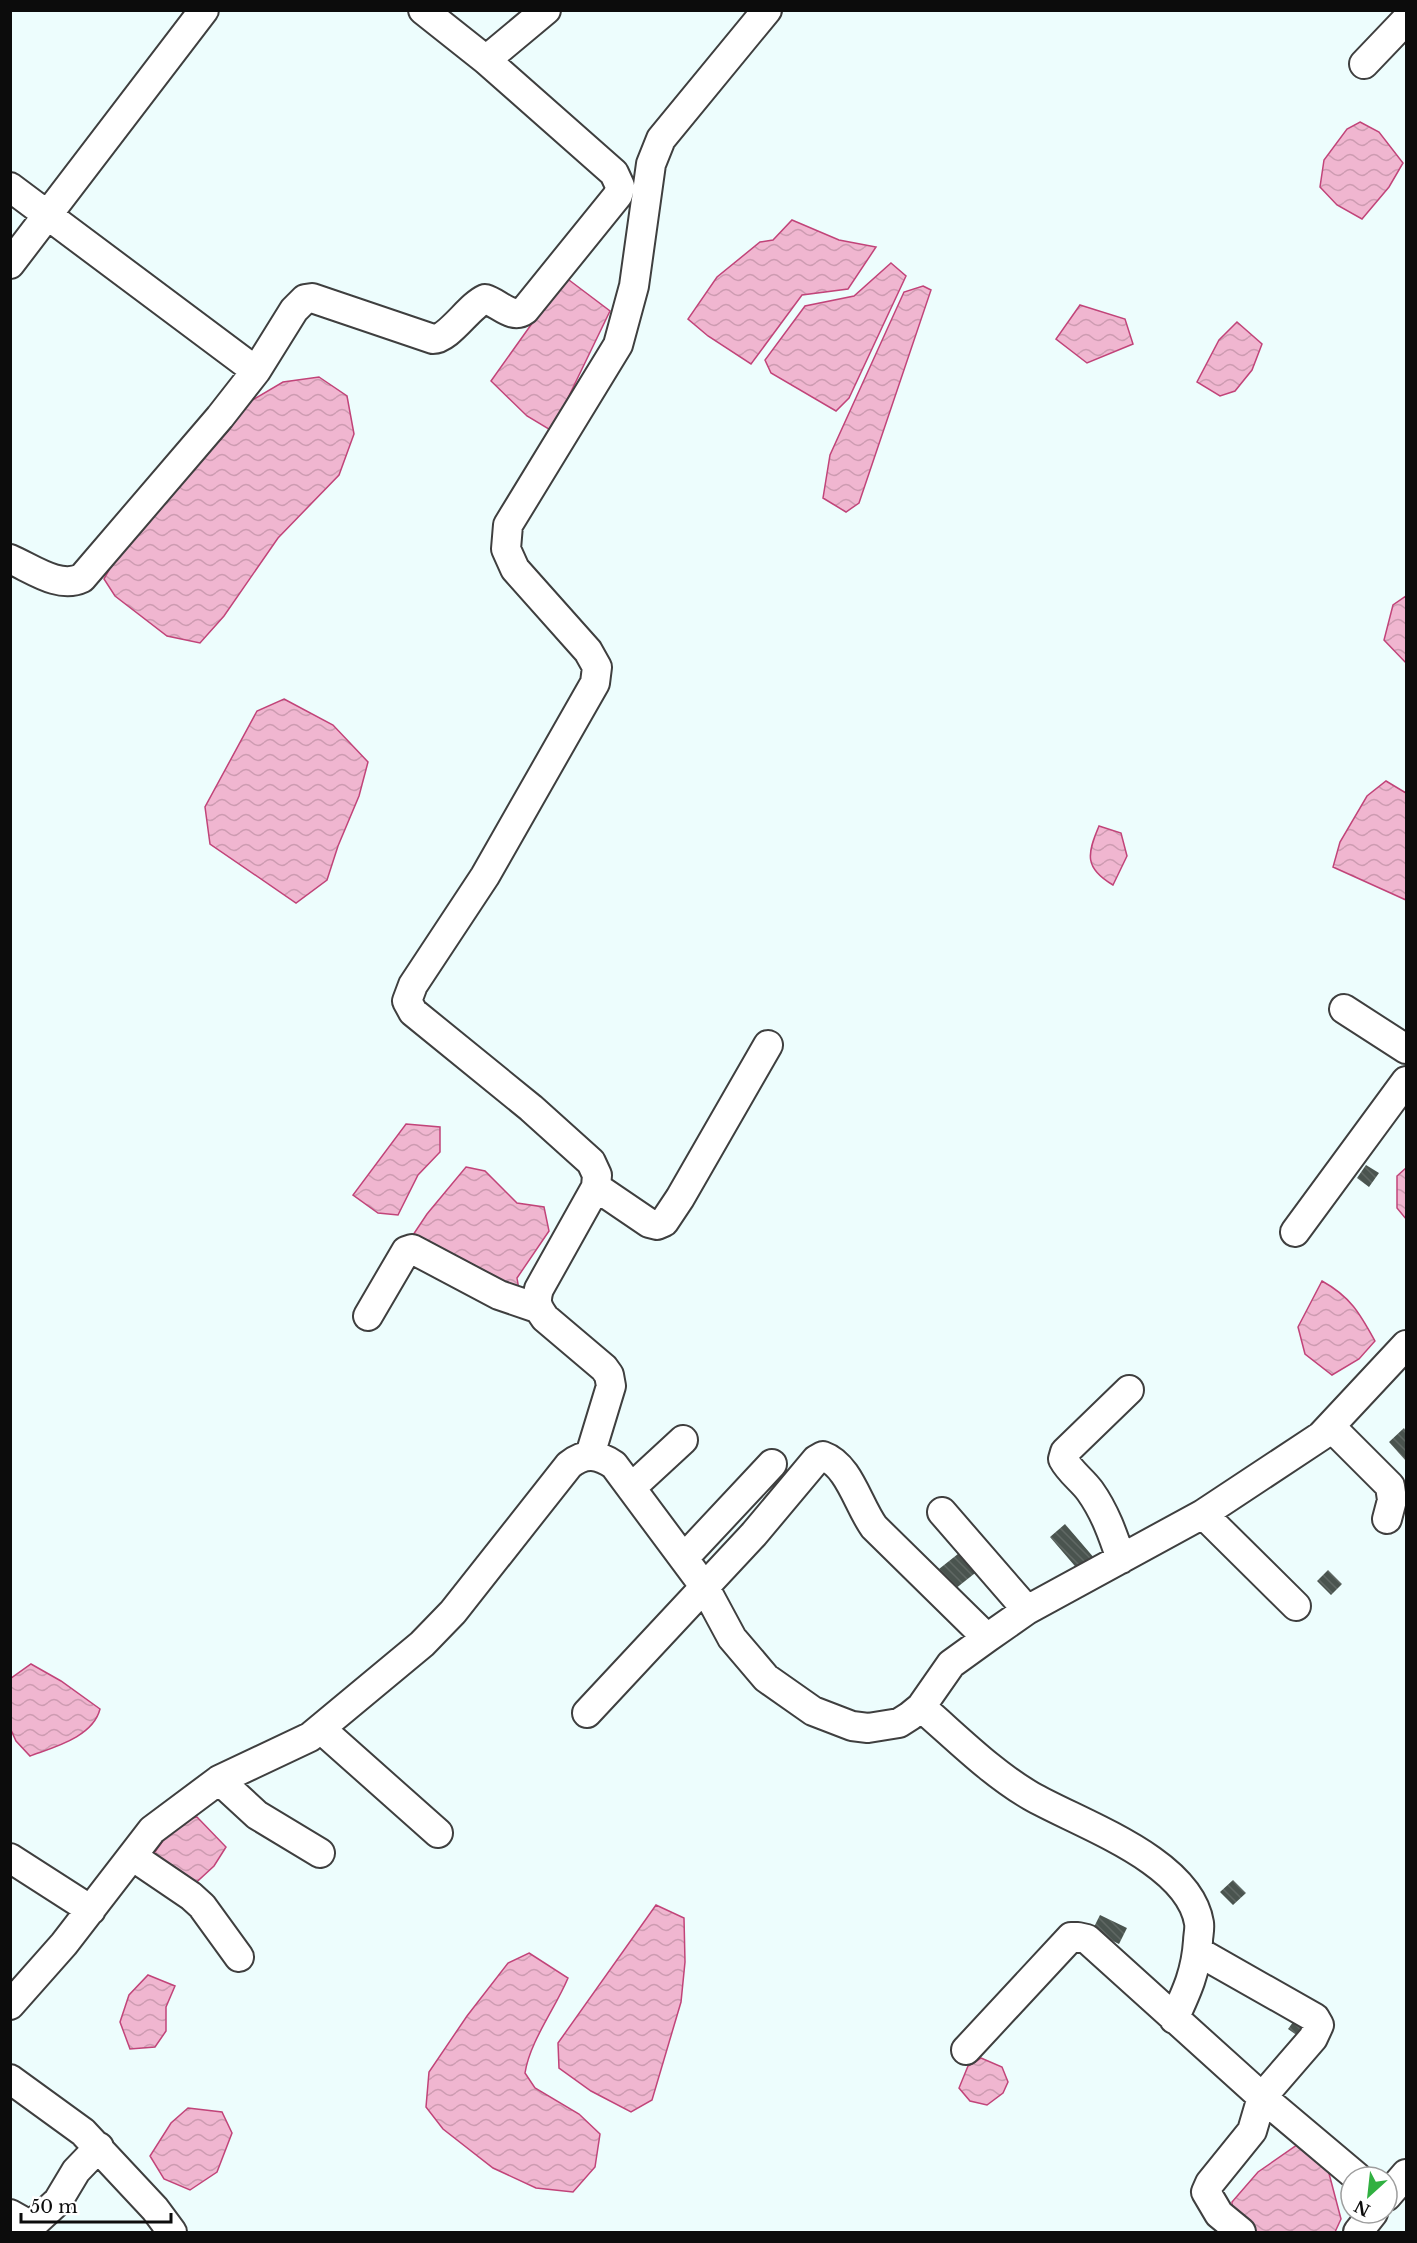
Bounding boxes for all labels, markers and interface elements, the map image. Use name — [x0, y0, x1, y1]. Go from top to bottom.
north arrow — [1339, 2165, 1399, 2225]
scale bar — [21, 2186, 171, 2224]
text: 50 m — [30, 2196, 78, 2218]
text: N — [1351, 2196, 1373, 2221]

